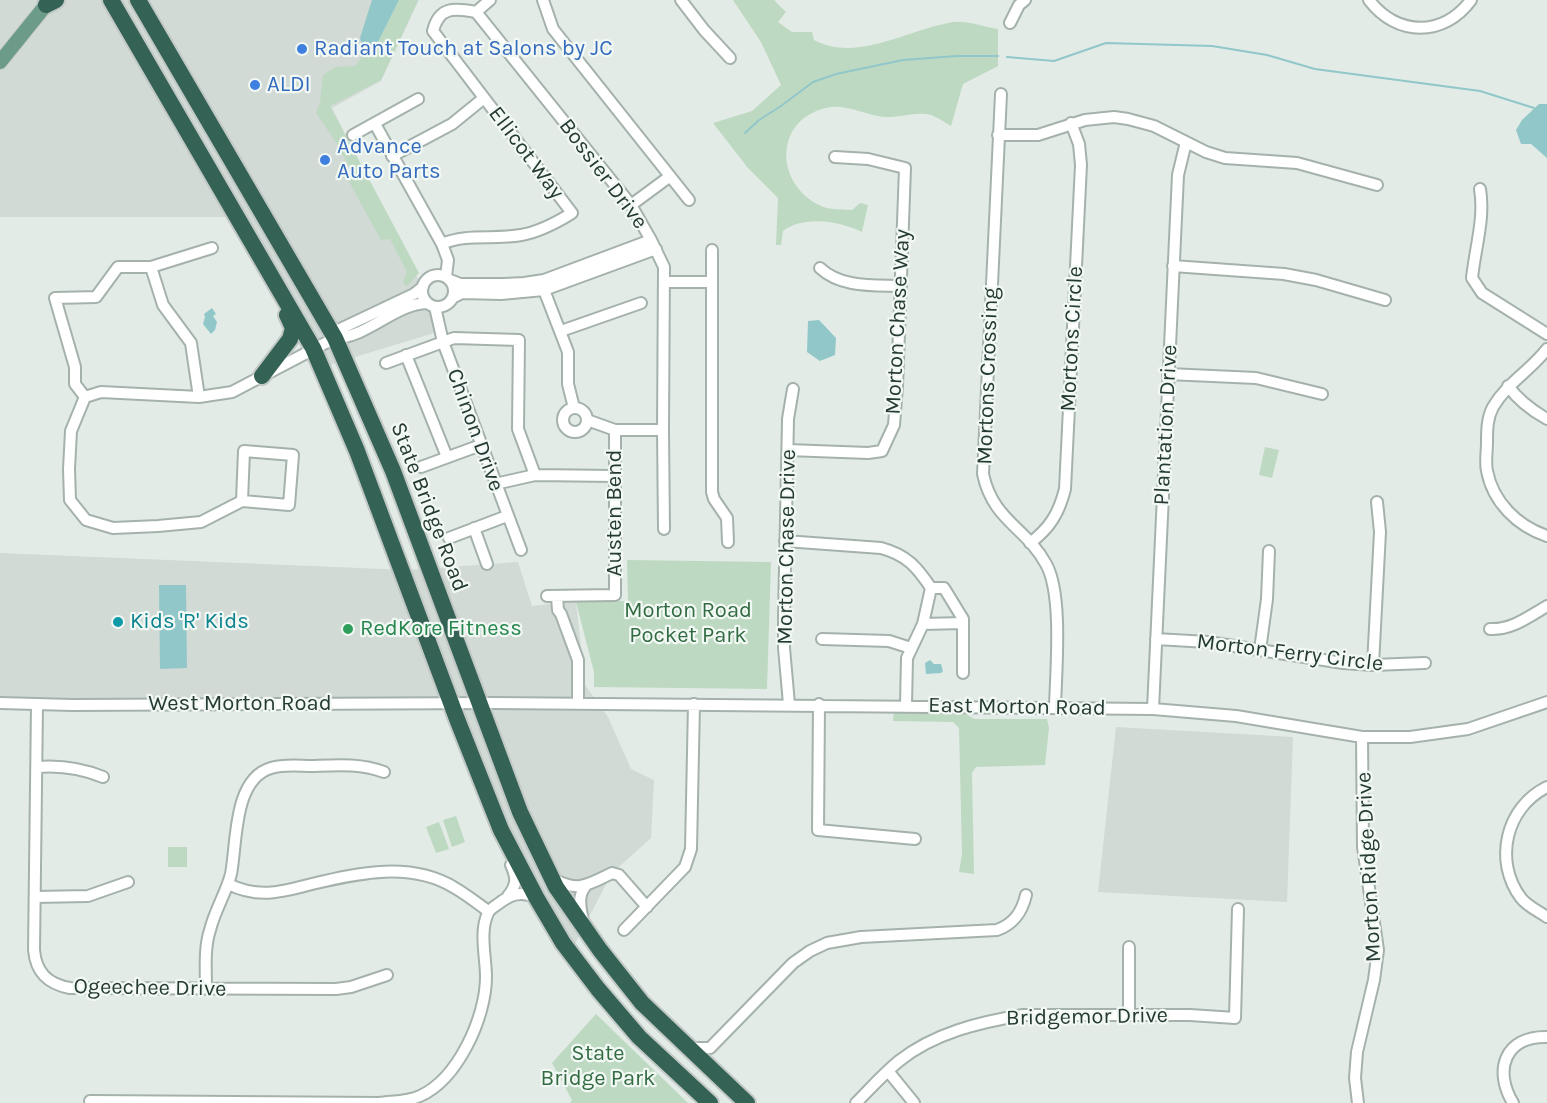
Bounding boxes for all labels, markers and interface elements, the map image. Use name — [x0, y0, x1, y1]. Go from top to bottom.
place label: Radiant Touch at Salons by JC — [314, 36, 613, 62]
marker: Radiant Touch at Salons by JC — [295, 42, 309, 56]
place label: ALDI — [267, 72, 311, 98]
marker: ALDI — [248, 78, 262, 92]
street label: Ellicot Way — [483, 101, 569, 205]
street label: Bossier Drive — [553, 114, 653, 234]
place label: Advance Auto Parts — [337, 134, 441, 186]
marker: Advance Auto Parts — [318, 153, 332, 167]
street label: Morton Chase Way — [880, 229, 916, 415]
street label: Mortons Circle — [1055, 266, 1089, 412]
street label: Mortons Crossing — [972, 287, 1004, 465]
street label: Plantation Drive — [1149, 344, 1183, 506]
street label: Chinon Drive — [441, 365, 509, 495]
street label: State Bridge Road — [385, 419, 473, 595]
street label: Morton Chase Drive — [772, 449, 802, 645]
street label: Austen Bend — [602, 450, 628, 576]
park label: Morton Road Pocket Park — [624, 598, 752, 650]
place label: Kids 'R' Kids — [130, 609, 249, 635]
marker: Kids 'R' Kids — [111, 615, 125, 629]
place label: RedKore Fitness — [360, 616, 522, 642]
marker: RedKore Fitness — [341, 622, 355, 636]
street label: Morton Ferry Circle — [1195, 628, 1385, 678]
street label: West Morton Road — [148, 691, 332, 717]
street label: East Morton Road — [928, 692, 1106, 722]
street label: Morton Ridge Drive — [1351, 771, 1387, 963]
street label: Ogeechee Drive — [73, 973, 227, 1003]
street label: Bridgemor Drive — [1006, 1002, 1168, 1032]
park label: State Bridge Park — [541, 1041, 655, 1092]

